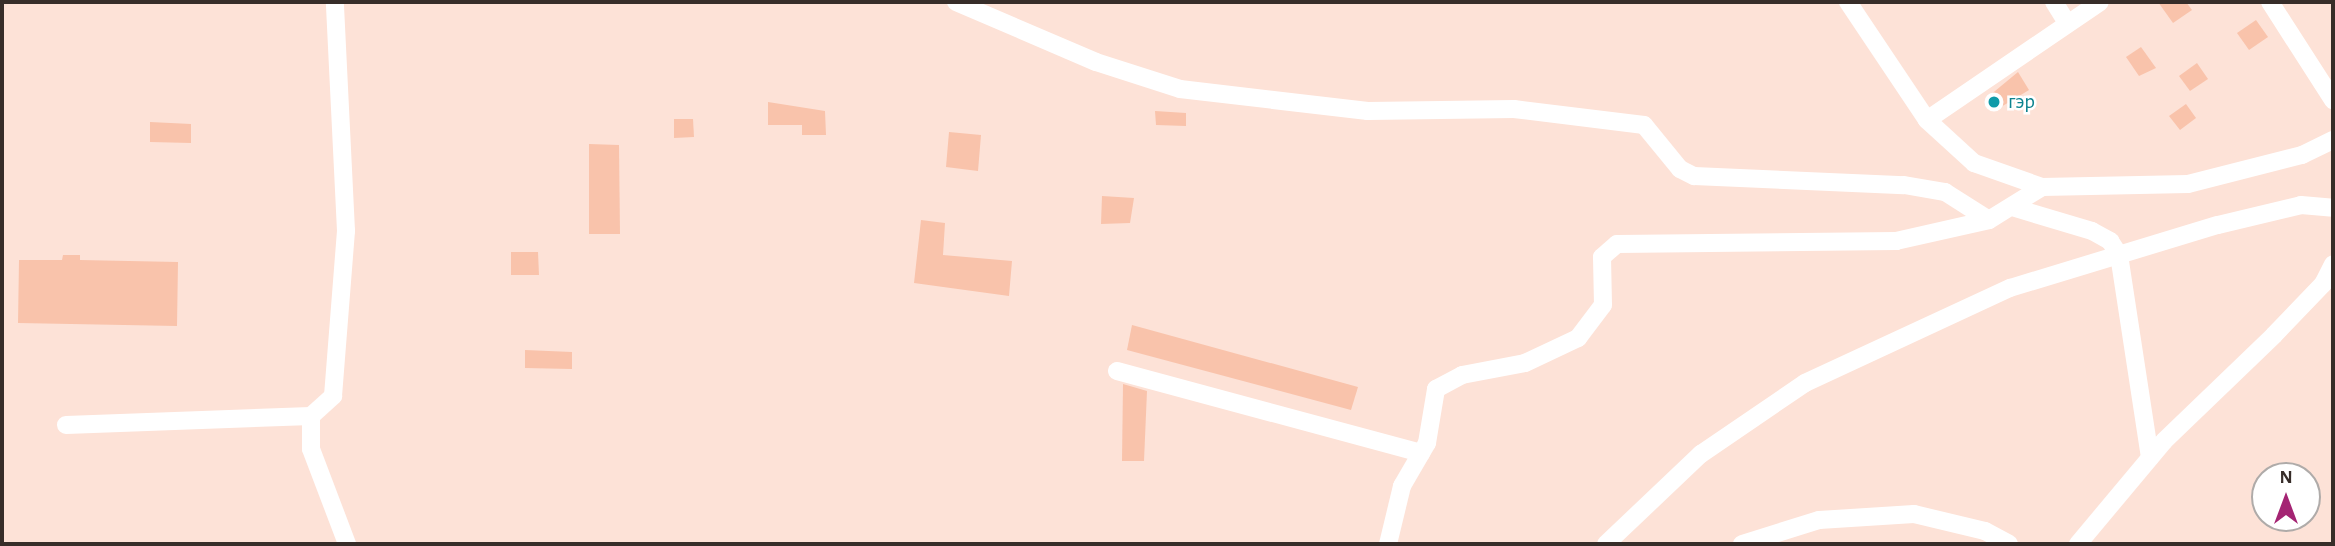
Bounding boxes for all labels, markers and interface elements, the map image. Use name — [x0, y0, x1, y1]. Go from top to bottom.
place label: гэр — [2008, 89, 2035, 115]
marker: гэр — [1986, 94, 2002, 110]
north arrow — [2251, 462, 2321, 532]
text: N — [2279, 468, 2293, 487]

